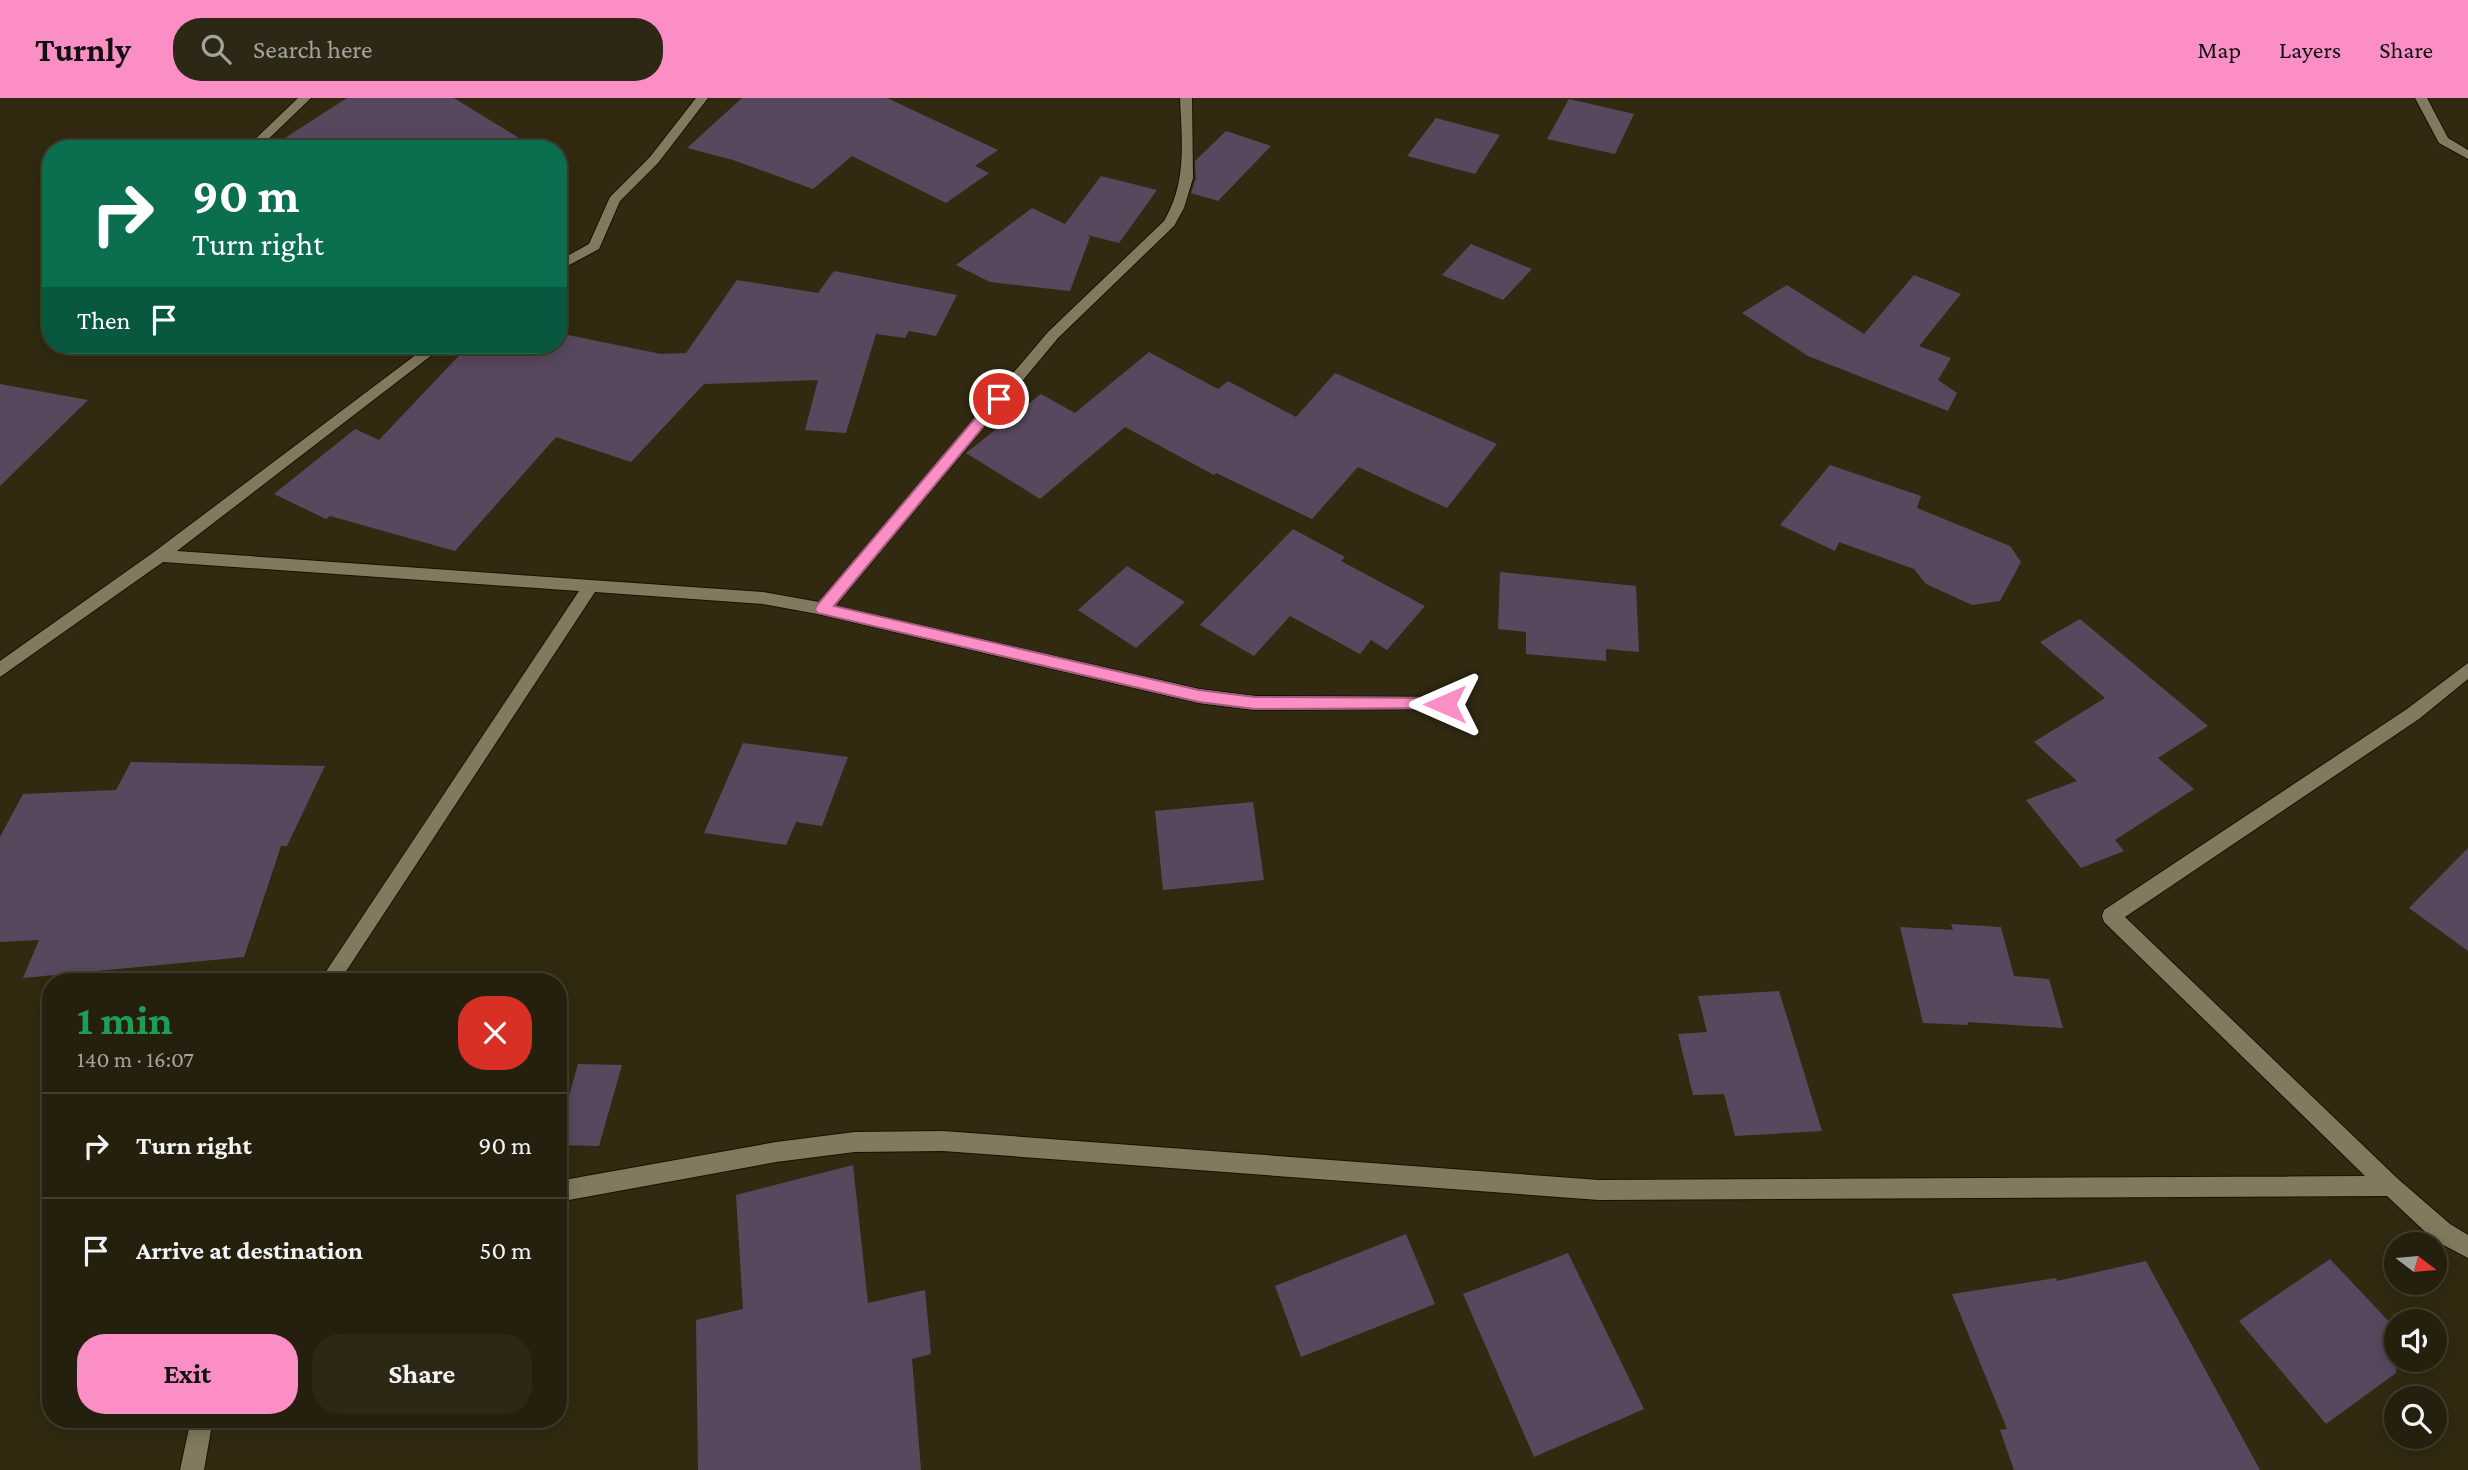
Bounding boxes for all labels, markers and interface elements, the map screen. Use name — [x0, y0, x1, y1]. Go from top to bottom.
search box — [173, 18, 663, 81]
icon: search — [197, 30, 235, 68]
text: Turnly — [35, 31, 131, 68]
text: Search here — [253, 35, 372, 64]
text: Map — [2197, 36, 2241, 63]
text: Layers — [2279, 36, 2341, 63]
text: Share — [2379, 36, 2433, 63]
icon: right — [77, 168, 168, 259]
text: 90 m — [192, 168, 299, 223]
text: Turn right — [192, 226, 324, 262]
icon: arrive — [145, 301, 183, 339]
text: Then — [77, 306, 131, 335]
pin — [969, 369, 1029, 429]
icon: arrive — [980, 380, 1018, 418]
position arrow — [1408, 667, 1482, 741]
text: 1 min — [77, 996, 173, 1043]
button: close — [458, 996, 532, 1070]
text: 140 m · 16:07 — [77, 1046, 194, 1072]
icon: right — [77, 1127, 115, 1165]
text: Turn right — [136, 1131, 252, 1160]
text: 90 m — [478, 1131, 532, 1160]
icon: arrive — [77, 1232, 115, 1270]
north arrow — [2384, 1232, 2446, 1295]
map controls — [2384, 1232, 2447, 1449]
text: Arrive at destination — [136, 1236, 363, 1265]
text: 50 m — [479, 1236, 532, 1265]
button: sound — [2384, 1309, 2447, 1372]
button: Exit — [77, 1334, 298, 1414]
button: Share — [312, 1334, 532, 1414]
button: search — [2384, 1386, 2447, 1449]

